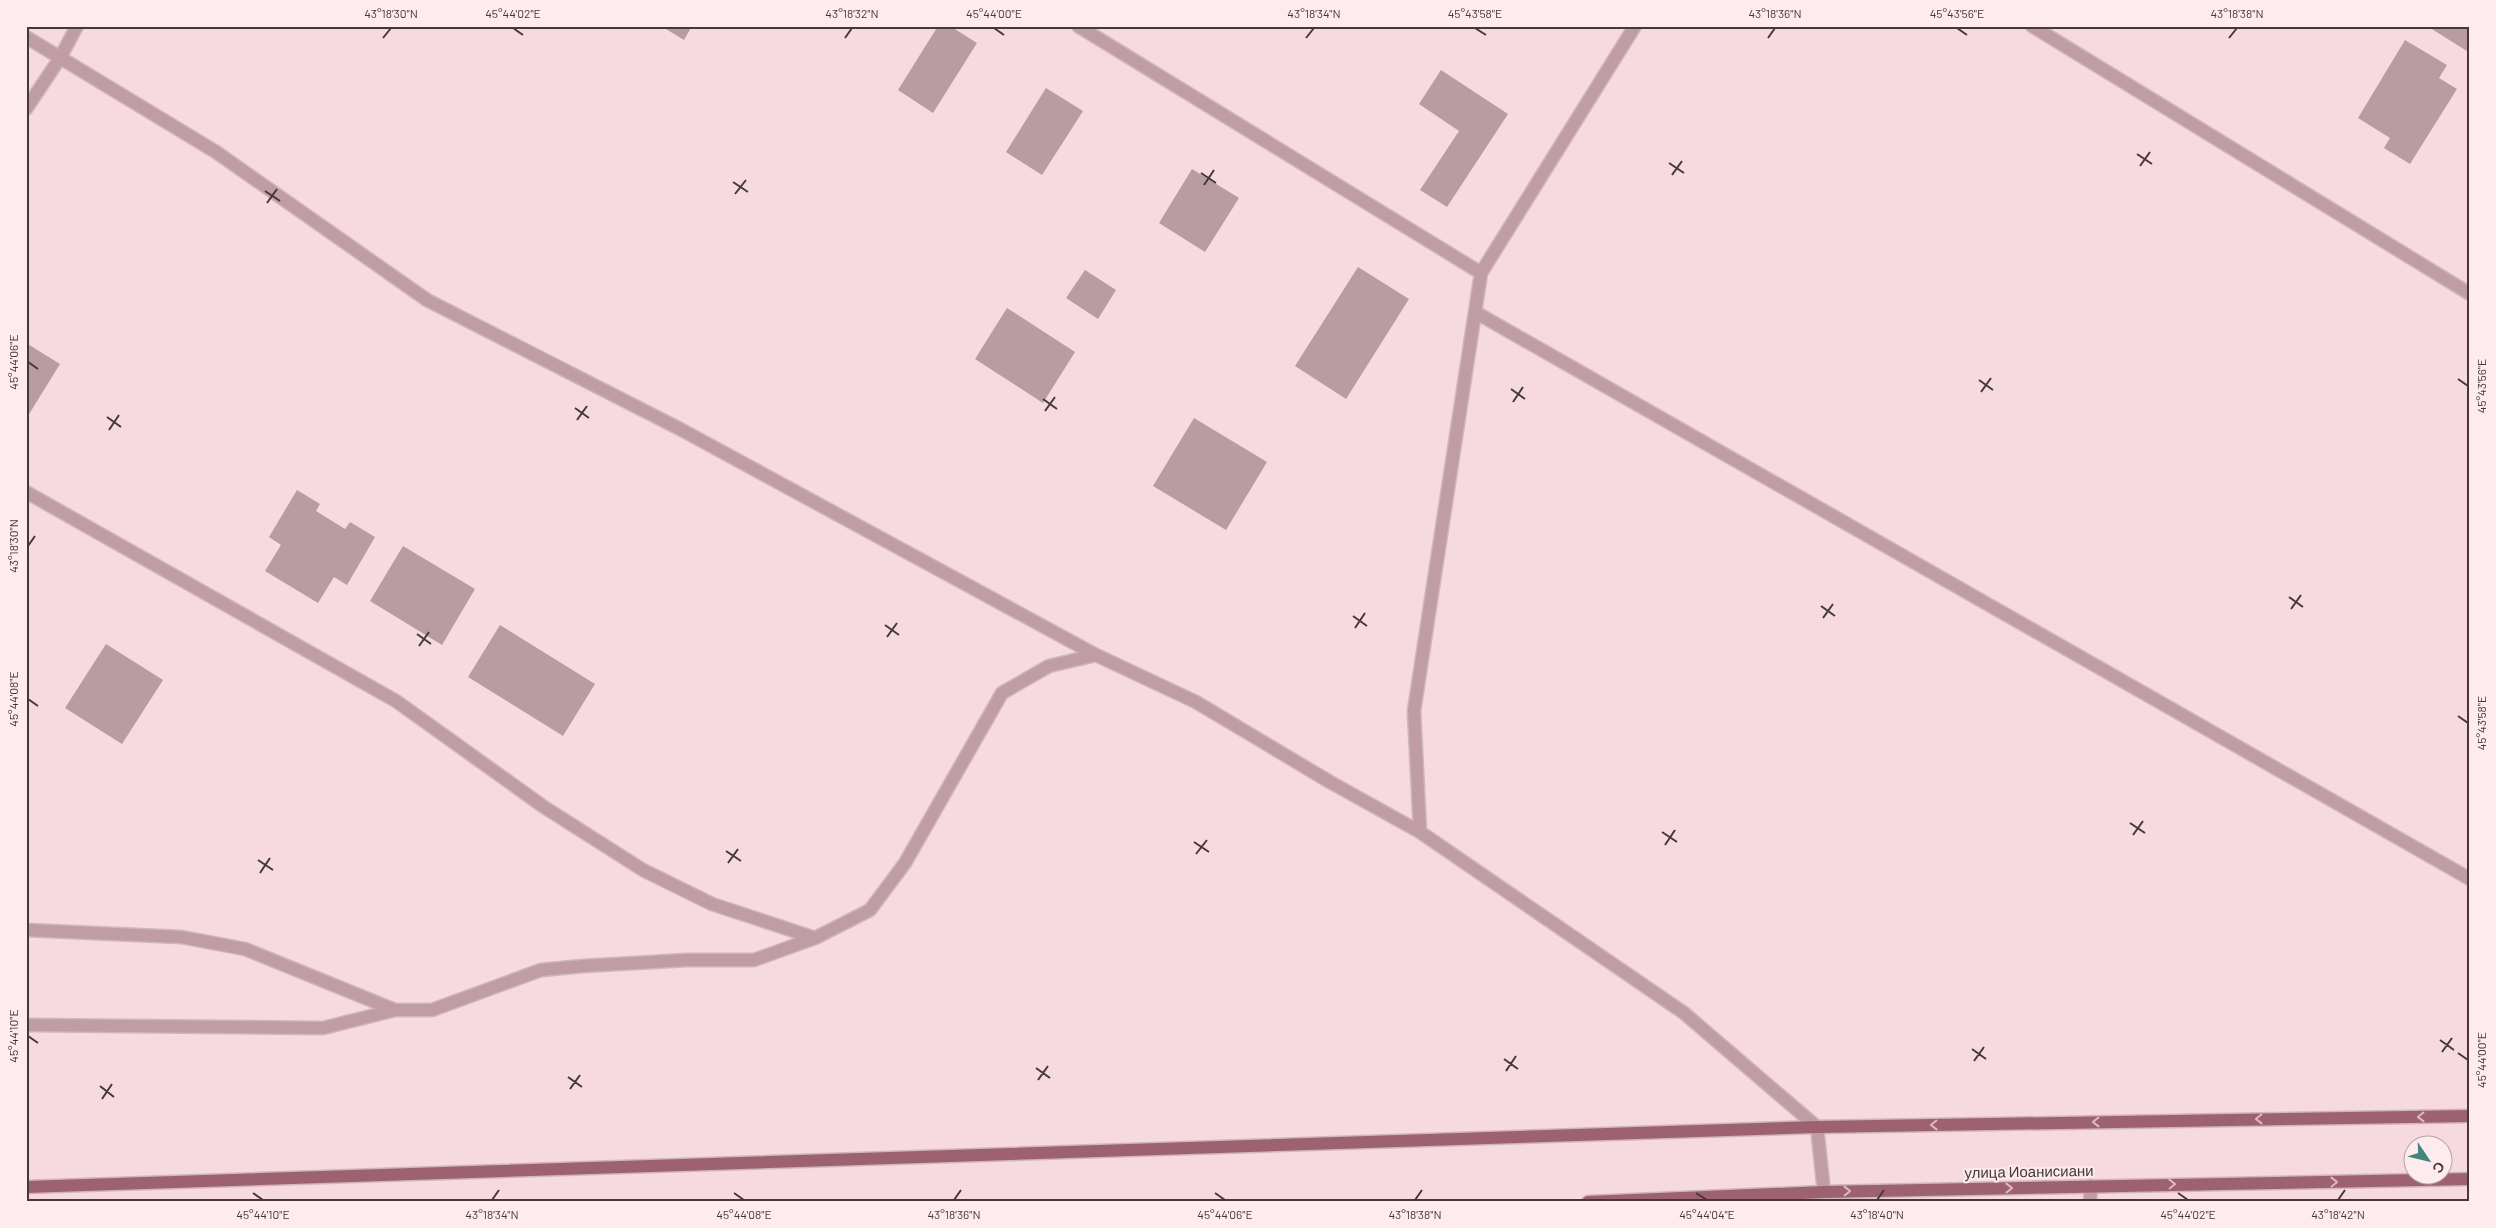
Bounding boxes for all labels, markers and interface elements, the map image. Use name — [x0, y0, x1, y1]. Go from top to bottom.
text: 43°18'30"N — [364, 6, 418, 20]
text: 45°44'02"E — [485, 6, 541, 20]
text: 43°18'32"N — [825, 6, 879, 20]
text: 45°44'00"E — [966, 6, 1022, 20]
text: 43°18'34"N — [1287, 6, 1341, 20]
text: 45°43'58"E — [1448, 6, 1502, 20]
text: 43°18'36"N — [1748, 6, 1802, 20]
text: 45°43'56"E — [1930, 6, 1984, 20]
text: 43°18'38"N — [2210, 6, 2264, 20]
text: 45°44'06"E — [6, 334, 20, 390]
text: 45°43'56"E — [2474, 359, 2488, 413]
text: 43°18'30"N — [6, 519, 20, 573]
text: 45°44'08"E — [6, 671, 20, 727]
text: 45°43'58"E — [2474, 696, 2488, 750]
text: 45°44'10"E — [6, 1009, 20, 1063]
text: 45°44'00"E — [2474, 1032, 2488, 1088]
one-way arrow — [2417, 1111, 2425, 1122]
one-way arrow — [2254, 1114, 2262, 1125]
one-way arrow — [2092, 1117, 2100, 1128]
one-way arrow — [1929, 1120, 1937, 1130]
north arrow — [2404, 1136, 2454, 1186]
text: С — [2429, 1159, 2449, 1177]
street label: улица Иоанисиани — [1964, 1161, 2094, 1181]
one-way arrow — [2330, 1177, 2338, 1187]
one-way arrow — [2168, 1179, 2176, 1190]
one-way arrow — [2006, 1182, 2014, 1193]
one-way arrow — [1843, 1186, 1851, 1197]
text: 45°44'10"E — [236, 1207, 290, 1221]
text: 43°18'34"N — [465, 1207, 519, 1221]
text: 45°44'08"E — [716, 1207, 772, 1221]
text: 43°18'36"N — [927, 1207, 981, 1221]
text: 45°44'06"E — [1197, 1207, 1253, 1221]
text: 43°18'38"N — [1388, 1207, 1442, 1221]
text: 45°44'04"E — [1679, 1207, 1735, 1221]
text: 43°18'40"N — [1850, 1207, 1904, 1221]
text: 45°44'02"E — [2160, 1207, 2216, 1221]
text: 43°18'42"N — [2311, 1207, 2365, 1221]

